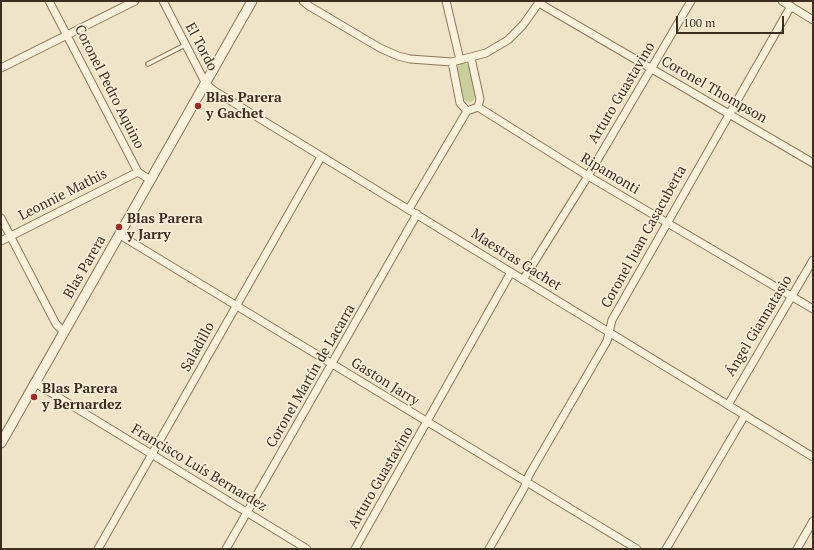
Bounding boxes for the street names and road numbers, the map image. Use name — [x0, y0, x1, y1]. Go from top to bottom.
street label: El Tordo — [181, 20, 221, 74]
street label: Coronel Pedro Aquino — [70, 22, 148, 152]
street label: Arturo Guastavino — [585, 39, 659, 147]
street label: Coronel Thompson — [658, 53, 770, 127]
street label: Ripamonti — [578, 150, 642, 198]
street label: Coronel Juan Casacuberta — [598, 163, 690, 311]
street label: Leonnie Mathis — [16, 166, 110, 224]
street label: Maestras Gachet — [468, 226, 564, 294]
street label: Blas Parera — [60, 233, 110, 301]
street label: Ángel Giannatasio — [722, 272, 796, 380]
street label: Coronel Martín de Lacarra — [263, 301, 359, 451]
street label: Saladillo — [178, 319, 218, 375]
street label: Gaston Jarry — [348, 354, 422, 410]
street label: Francisco Luís Bernardez — [128, 421, 270, 515]
street label: Arturo Guastavino — [345, 424, 417, 532]

